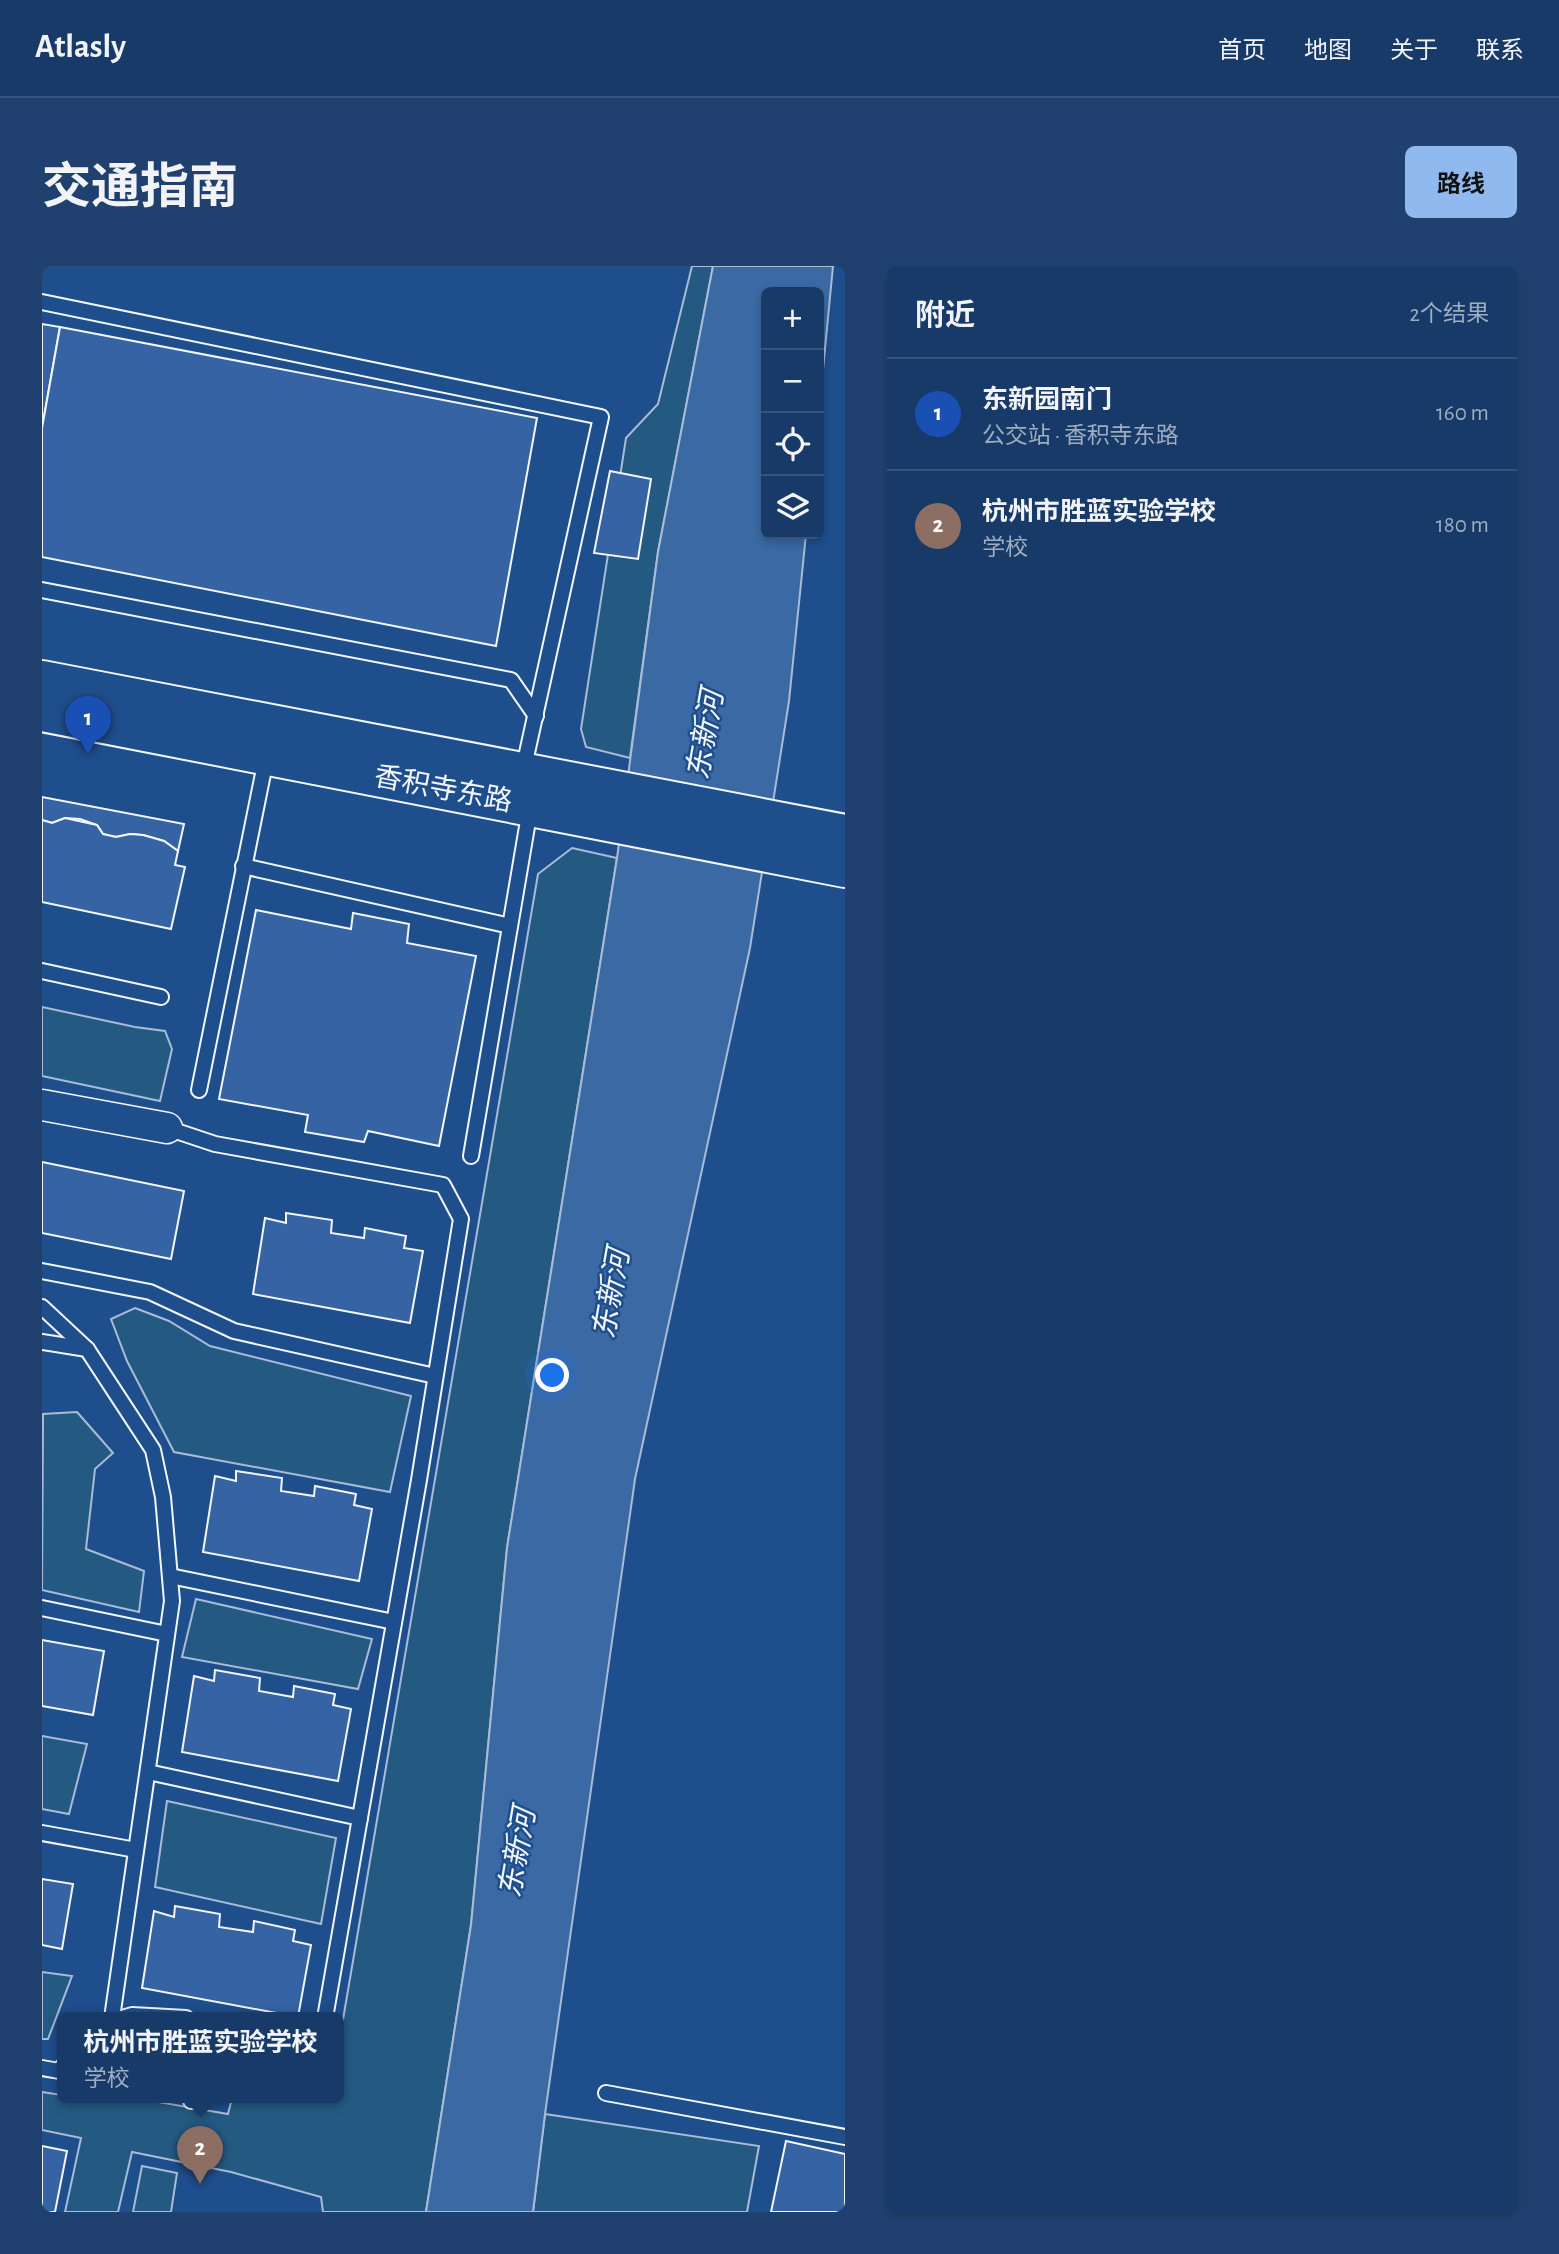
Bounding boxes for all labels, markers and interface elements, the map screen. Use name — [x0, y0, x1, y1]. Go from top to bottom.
text: Atlasly — [35, 31, 126, 64]
text: 首页 — [1218, 39, 1266, 63]
text: 地图 — [1304, 39, 1352, 63]
text: 关于 — [1390, 39, 1438, 63]
text: 联系 — [1476, 39, 1524, 63]
button: 路线 — [1405, 146, 1517, 218]
text: 交通指南 — [42, 164, 238, 213]
map controls — [761, 287, 824, 539]
button: + — [761, 287, 824, 350]
text: 附近 — [915, 301, 975, 331]
text: 2个结果 — [1410, 303, 1489, 326]
button: − — [761, 350, 824, 413]
text: 东新园南门 — [982, 387, 1112, 413]
text: 1 — [934, 402, 942, 425]
text: 160 m — [1436, 402, 1489, 425]
button: locate — [761, 413, 824, 476]
text: 公交站 · 香积寺东路 — [982, 425, 1179, 448]
button: layers — [761, 476, 824, 539]
text: 杭州市胜蓝实验学校 — [982, 499, 1216, 525]
text: 2 — [933, 514, 943, 537]
text: 180 m — [1436, 514, 1489, 537]
text: 学校 — [982, 537, 1028, 560]
water label: 东新河 — [681, 683, 729, 782]
pin: 1 — [65, 696, 111, 754]
street label: 香积寺东路 — [372, 761, 515, 817]
water label: 东新河 — [587, 1242, 635, 1341]
your location — [535, 1358, 569, 1392]
water label: 东新河 — [493, 1801, 541, 1900]
popup — [57, 2012, 344, 2103]
text: 杭州市胜蓝实验学校 — [83, 2030, 318, 2056]
text: 学校 — [83, 2068, 129, 2091]
pin: 2 — [177, 2126, 223, 2184]

